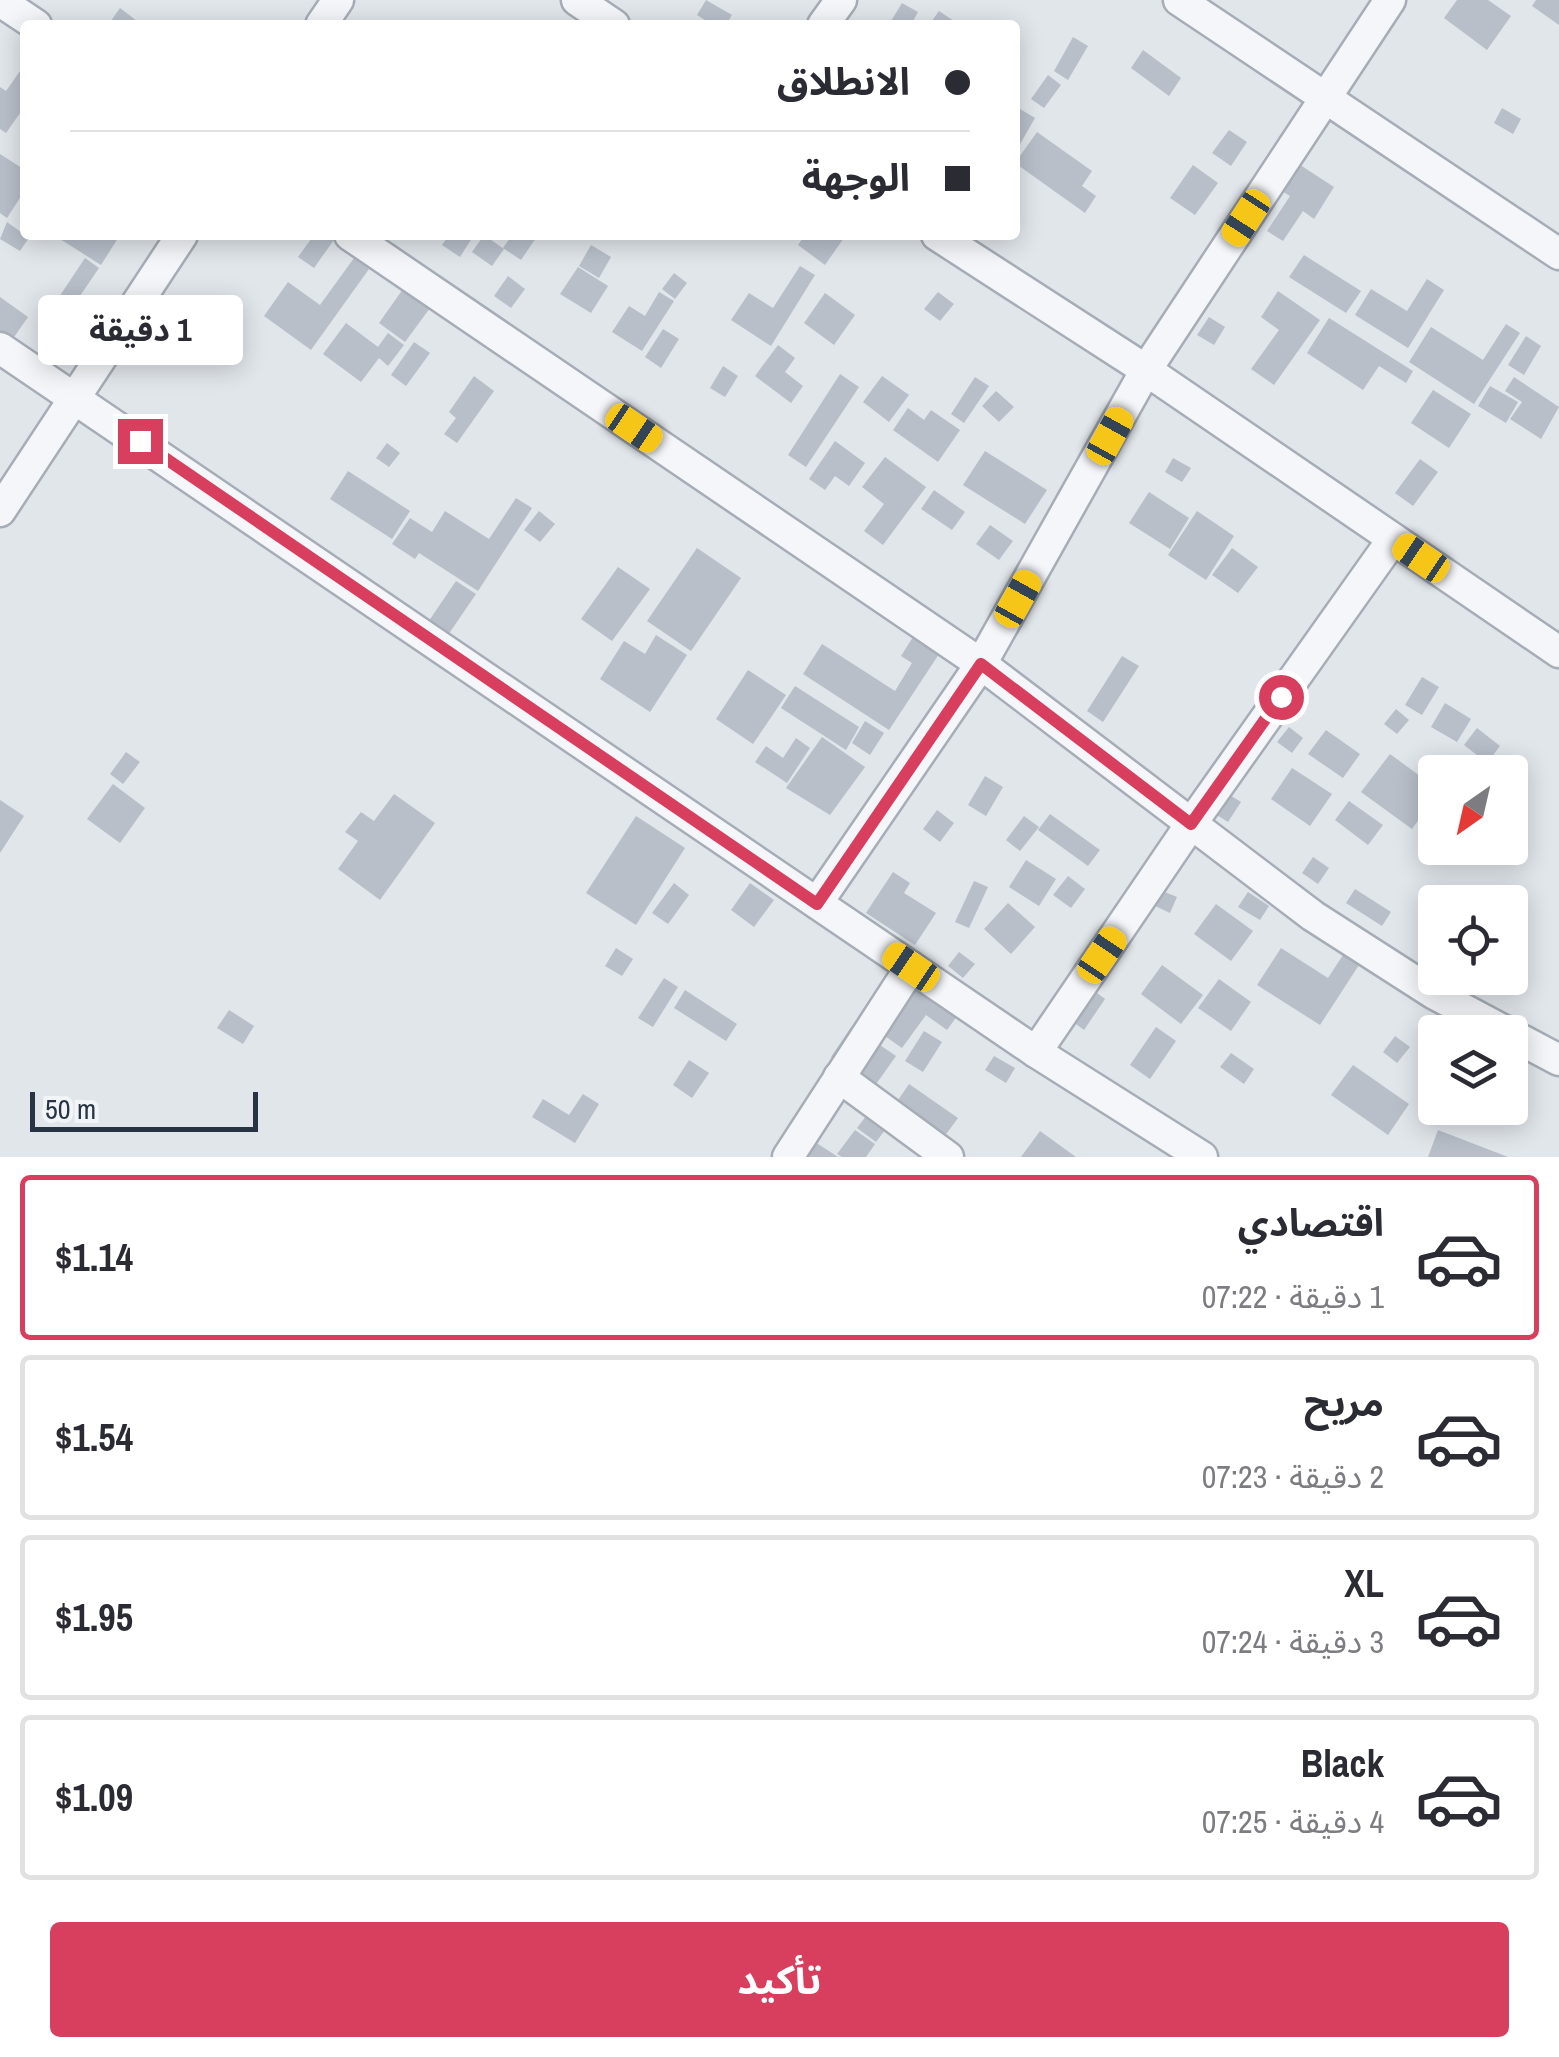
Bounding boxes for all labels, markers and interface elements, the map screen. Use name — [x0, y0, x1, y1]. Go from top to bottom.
text: الانطلاق — [777, 56, 910, 107]
text: الوجهة — [802, 152, 910, 203]
car — [1217, 185, 1275, 251]
callout: 1 دقيقة — [38, 296, 242, 366]
text: 1 دقيقة — [89, 308, 192, 351]
car — [601, 399, 667, 457]
car — [1082, 402, 1138, 470]
route end — [118, 419, 163, 464]
car — [1388, 529, 1454, 587]
car — [990, 565, 1046, 633]
route start — [1259, 675, 1304, 720]
north arrow — [1418, 755, 1528, 865]
map controls — [1418, 755, 1528, 1125]
button: locate — [1418, 885, 1528, 995]
car — [1073, 922, 1131, 988]
car — [878, 938, 944, 996]
button: layers — [1418, 1015, 1528, 1125]
scale bar — [30, 1087, 258, 1132]
text: 50 m — [45, 1090, 96, 1128]
text: اقتصادي — [1238, 1197, 1384, 1248]
icon: car — [1414, 1213, 1504, 1303]
text: $1.14 — [55, 1232, 133, 1283]
text: 1 دقيقة · 07:22 — [1202, 1275, 1384, 1318]
text: مريح — [1304, 1377, 1384, 1428]
icon: car — [1414, 1393, 1504, 1483]
text: $1.54 — [55, 1412, 133, 1463]
text: 2 دقيقة · 07:23 — [1202, 1455, 1384, 1498]
text: XL — [1344, 1558, 1384, 1609]
icon: car — [1414, 1573, 1504, 1663]
text: $1.95 — [55, 1592, 133, 1643]
text: 3 دقيقة · 07:24 — [1202, 1620, 1384, 1663]
text: Black — [1301, 1738, 1384, 1789]
icon: car — [1414, 1753, 1504, 1843]
text: $1.09 — [55, 1772, 133, 1823]
text: 4 دقيقة · 07:25 — [1202, 1800, 1384, 1843]
button: تأكيد — [50, 1922, 1509, 2037]

